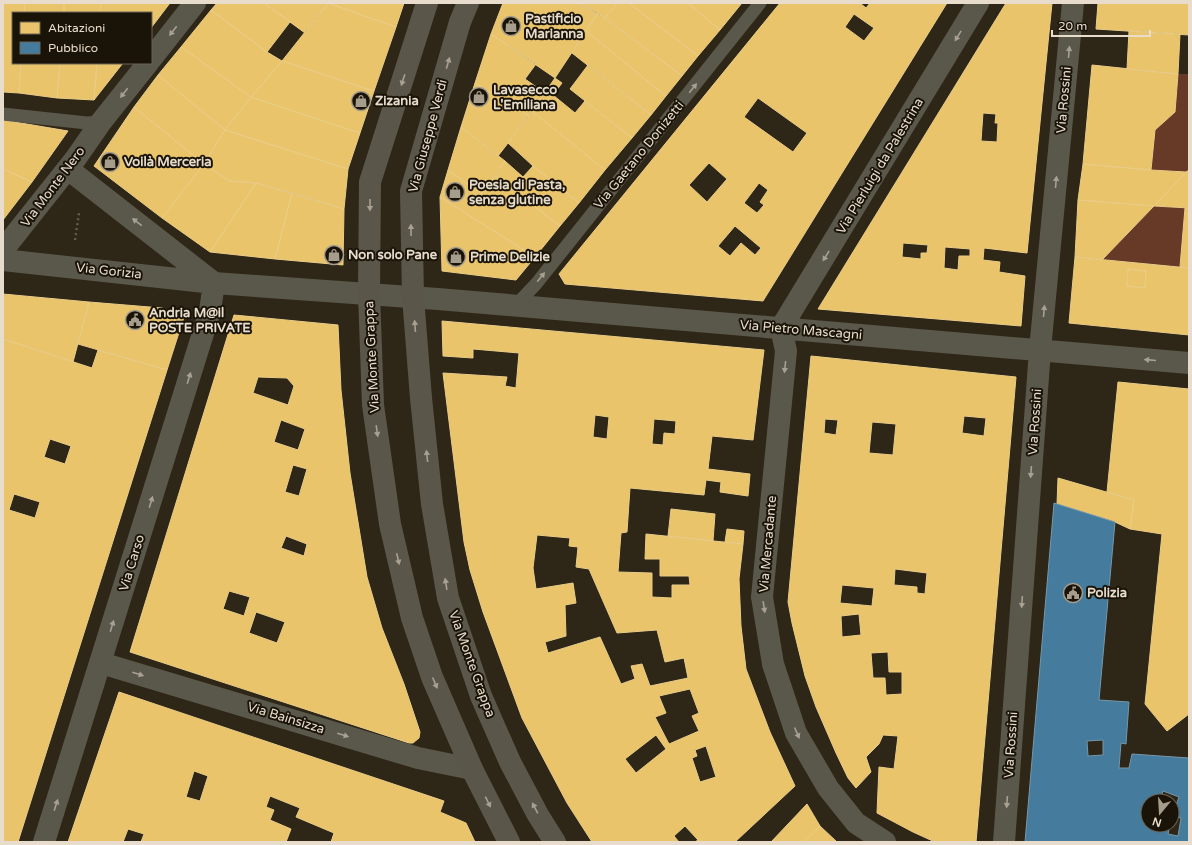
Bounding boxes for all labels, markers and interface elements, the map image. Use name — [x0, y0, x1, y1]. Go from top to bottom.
place label: Pastificio Marianna — [525, 11, 584, 42]
legend — [12, 12, 152, 64]
scale bar — [1052, 12, 1150, 38]
shop icon: Pastificio Marianna — [500, 15, 522, 37]
text: 20 m — [1058, 19, 1087, 33]
text: Abitazioni — [48, 21, 105, 35]
one-way arrow — [169, 25, 177, 36]
one-way arrow — [954, 30, 961, 42]
text: Pubblico — [48, 41, 98, 55]
one-way arrow — [1065, 46, 1072, 58]
one-way arrow — [445, 57, 451, 69]
street label: Via Rossini — [1053, 66, 1075, 134]
one-way arrow — [399, 74, 405, 86]
street label: Via Giuseppe Verdi — [405, 78, 451, 194]
place label: Lavasecco L'Emiliana — [493, 82, 557, 113]
one-way arrow — [688, 82, 697, 93]
shop icon: Lavasecco L'Emiliana — [468, 86, 490, 108]
one-way arrow — [120, 87, 129, 98]
shop icon: Zizania — [350, 90, 372, 112]
place label: Zizania — [375, 93, 419, 109]
street label: Via Pierluigi da Palestrina — [833, 95, 927, 237]
street label: Via Gaetano Donizetti — [591, 98, 687, 212]
street label: Via Monte Nero — [17, 143, 89, 230]
shop icon: Voilà Merceria — [99, 151, 121, 173]
place label: Voilà Merceria — [124, 154, 212, 170]
one-way arrow — [1053, 176, 1060, 188]
place label: Poesia di Pasta, senza glutine — [469, 177, 565, 208]
shop icon: Poesia di Pasta, senza glutine — [444, 181, 466, 203]
one-way arrow — [367, 199, 373, 212]
one-way arrow — [131, 218, 142, 226]
one-way arrow — [408, 223, 414, 236]
shop icon: Non solo Pane — [323, 244, 345, 266]
shop icon: Prime Delizie — [445, 246, 467, 268]
place label: Non solo Pane — [348, 247, 438, 263]
place label: Prime Delizie — [470, 249, 551, 265]
one-way arrow — [822, 250, 829, 262]
street label: Via Gorizia — [75, 260, 143, 282]
one-way arrow — [537, 271, 546, 282]
street label: Via Monte Grappa — [361, 301, 383, 413]
place label: Andria M@il POSTE PRIVATE — [149, 305, 251, 336]
one-way arrow — [1041, 305, 1047, 317]
public building icon: Andria M@il POSTE PRIVATE — [124, 309, 146, 331]
street label: Via Pietro Mascagni — [739, 317, 863, 343]
one-way arrow — [412, 320, 419, 332]
one-way arrow — [1144, 356, 1156, 363]
one-way arrow — [781, 361, 788, 373]
one-way arrow — [186, 371, 192, 383]
street label: Via Rossini — [1025, 388, 1045, 456]
one-way arrow — [374, 425, 380, 437]
one-way arrow — [424, 450, 430, 462]
one-way arrow — [1028, 466, 1035, 478]
one-way arrow — [148, 495, 154, 507]
street label: Via Mercadante — [756, 495, 780, 593]
street label: Via Carso — [116, 533, 148, 593]
one-way arrow — [396, 553, 402, 565]
one-way arrow — [442, 578, 448, 591]
public building icon: Polizia — [1062, 582, 1084, 604]
place label: Polizia — [1087, 585, 1127, 601]
one-way arrow — [1018, 596, 1025, 608]
one-way arrow — [761, 601, 767, 614]
street label: Via Monte Grappa — [445, 608, 499, 720]
one-way arrow — [109, 620, 115, 632]
one-way arrow — [132, 671, 144, 677]
one-way arrow — [433, 678, 439, 690]
street label: Via Bainsizza — [245, 699, 327, 737]
street label: Via Rossini — [1001, 711, 1021, 779]
one-way arrow — [794, 727, 800, 738]
one-way arrow — [338, 732, 350, 738]
north arrow — [1140, 793, 1180, 833]
one-way arrow — [485, 796, 491, 808]
one-way arrow — [1004, 796, 1011, 808]
one-way arrow — [53, 798, 59, 810]
one-way arrow — [532, 803, 538, 814]
text: N — [1151, 814, 1163, 830]

